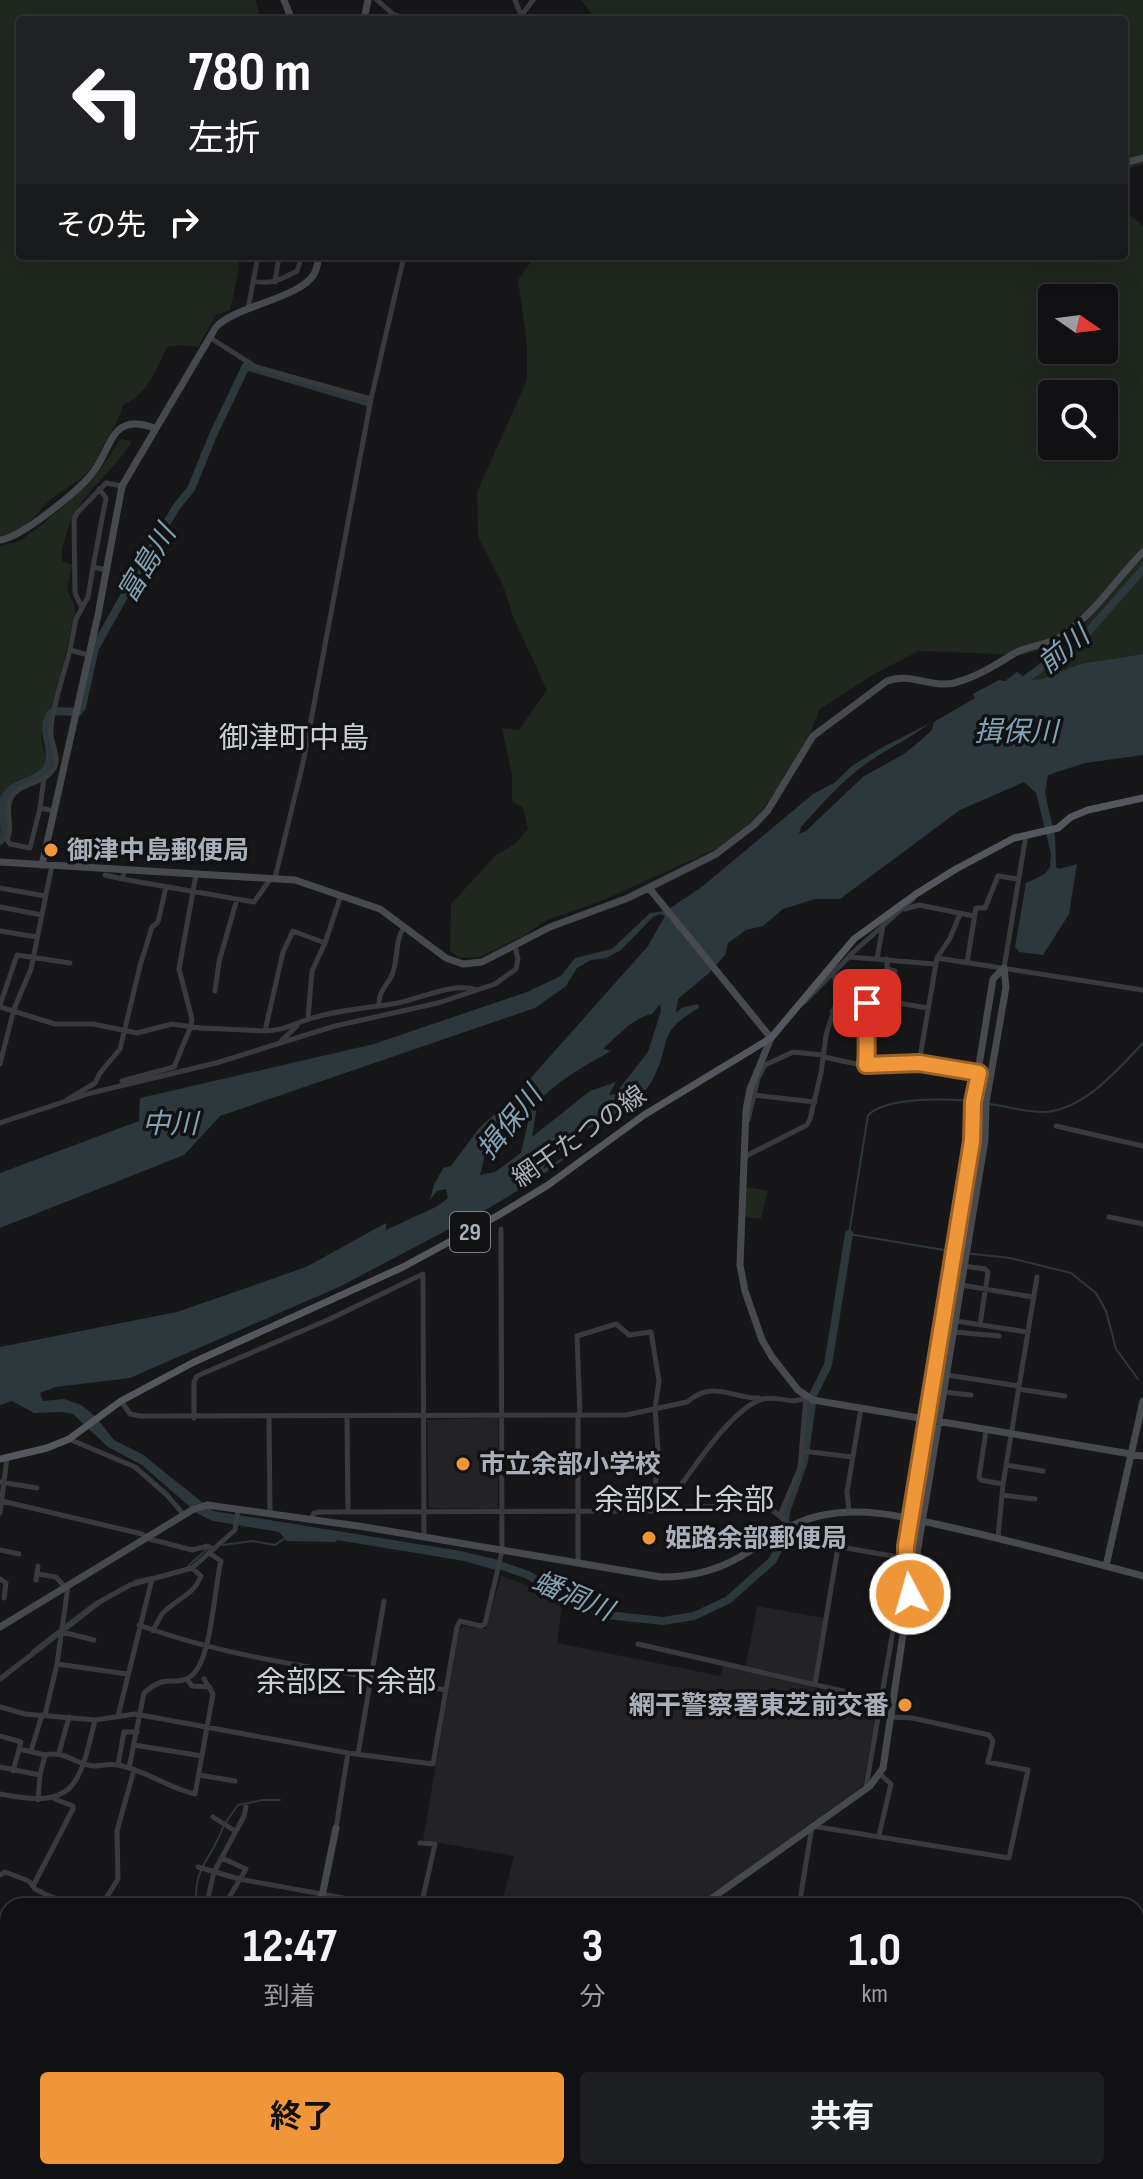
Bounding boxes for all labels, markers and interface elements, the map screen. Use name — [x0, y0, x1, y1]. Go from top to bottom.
text: 780 m — [188, 40, 311, 107]
icon: left — [56, 48, 160, 152]
text: 左折 — [188, 118, 260, 161]
icon: right — [162, 200, 206, 244]
text: その先 — [56, 208, 146, 244]
north arrow — [1038, 284, 1118, 364]
map controls — [1038, 284, 1118, 460]
button: search — [1038, 380, 1118, 460]
water label: 富島川 — [112, 517, 185, 608]
water label: 前川 — [1032, 618, 1098, 681]
water label: 揖保川 — [974, 716, 1061, 749]
district label: 御津町中島 — [219, 721, 369, 757]
place label: 御津中島郵便局 — [67, 836, 249, 867]
marker: 御津中島郵便局 — [42, 841, 60, 859]
pin — [833, 969, 901, 1037]
icon: arrive — [845, 981, 889, 1025]
water label: 揖保川 — [471, 1078, 551, 1166]
street label: 網干たつの線 — [507, 1080, 653, 1195]
water label: 中川 — [142, 1108, 201, 1141]
road number: 29 — [450, 1212, 490, 1252]
place label: 市立余部小学校 — [479, 1450, 661, 1481]
marker: 市立余部小学校 — [454, 1455, 472, 1473]
district label: 余部区上余部 — [594, 1483, 774, 1519]
place label: 姫路余部郵便局 — [665, 1524, 847, 1555]
marker: 姫路余部郵便局 — [640, 1529, 658, 1547]
position arrow — [868, 1552, 952, 1636]
water label: 蟠洞川 — [527, 1565, 620, 1629]
district label: 余部区下余部 — [256, 1665, 436, 1701]
place label: 網干警察署東芝前交番 — [629, 1691, 889, 1722]
marker: 網干警察署東芝前交番 — [896, 1696, 914, 1714]
text: 12:47 — [243, 1918, 337, 1975]
text: 3 — [582, 1918, 603, 1975]
text: 1.0 — [848, 1922, 901, 1979]
text: km — [861, 1979, 888, 2010]
text: 到着 — [264, 1982, 316, 2013]
text: 分 — [580, 1982, 606, 2013]
button: 終了 — [40, 2072, 564, 2164]
button: 共有 — [580, 2072, 1104, 2164]

